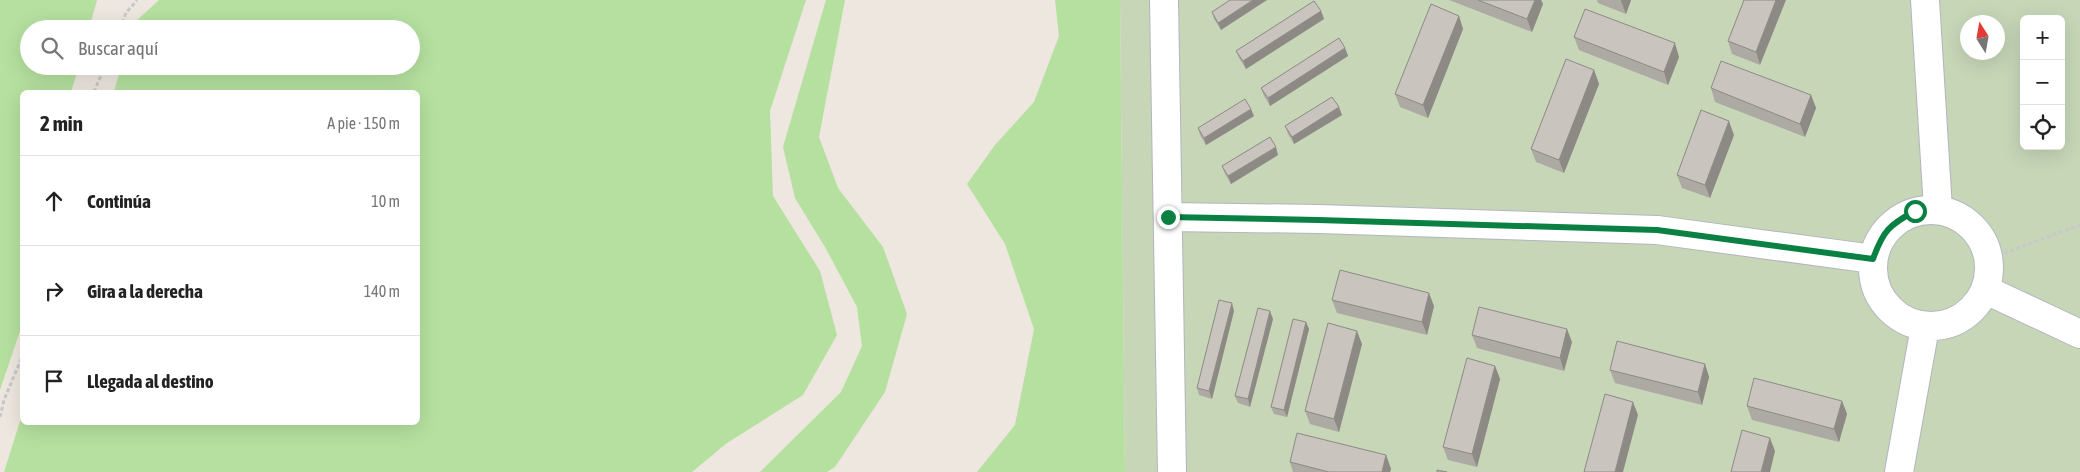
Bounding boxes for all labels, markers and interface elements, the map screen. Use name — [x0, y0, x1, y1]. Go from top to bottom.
north arrow — [1960, 15, 2005, 60]
map controls — [2020, 15, 2065, 150]
button: + — [2020, 15, 2065, 60]
search box — [20, 20, 420, 75]
icon: search — [38, 34, 66, 62]
text: Buscar aquí — [78, 37, 158, 59]
button: − — [2020, 60, 2065, 105]
button: locate — [2020, 105, 2065, 150]
text: 2 min — [40, 111, 83, 135]
text: A pie · 150 m — [327, 114, 400, 132]
icon: ahead — [40, 187, 68, 215]
text: Continúa — [87, 190, 151, 212]
text: 10 m — [371, 192, 400, 210]
route start — [1904, 200, 1927, 223]
route end — [1157, 206, 1180, 229]
icon: right — [40, 277, 68, 305]
text: Gira a la derecha — [87, 280, 203, 302]
text: 140 m — [364, 282, 400, 300]
icon: arrive — [40, 367, 68, 395]
text: Llegada al destino — [87, 370, 214, 392]

